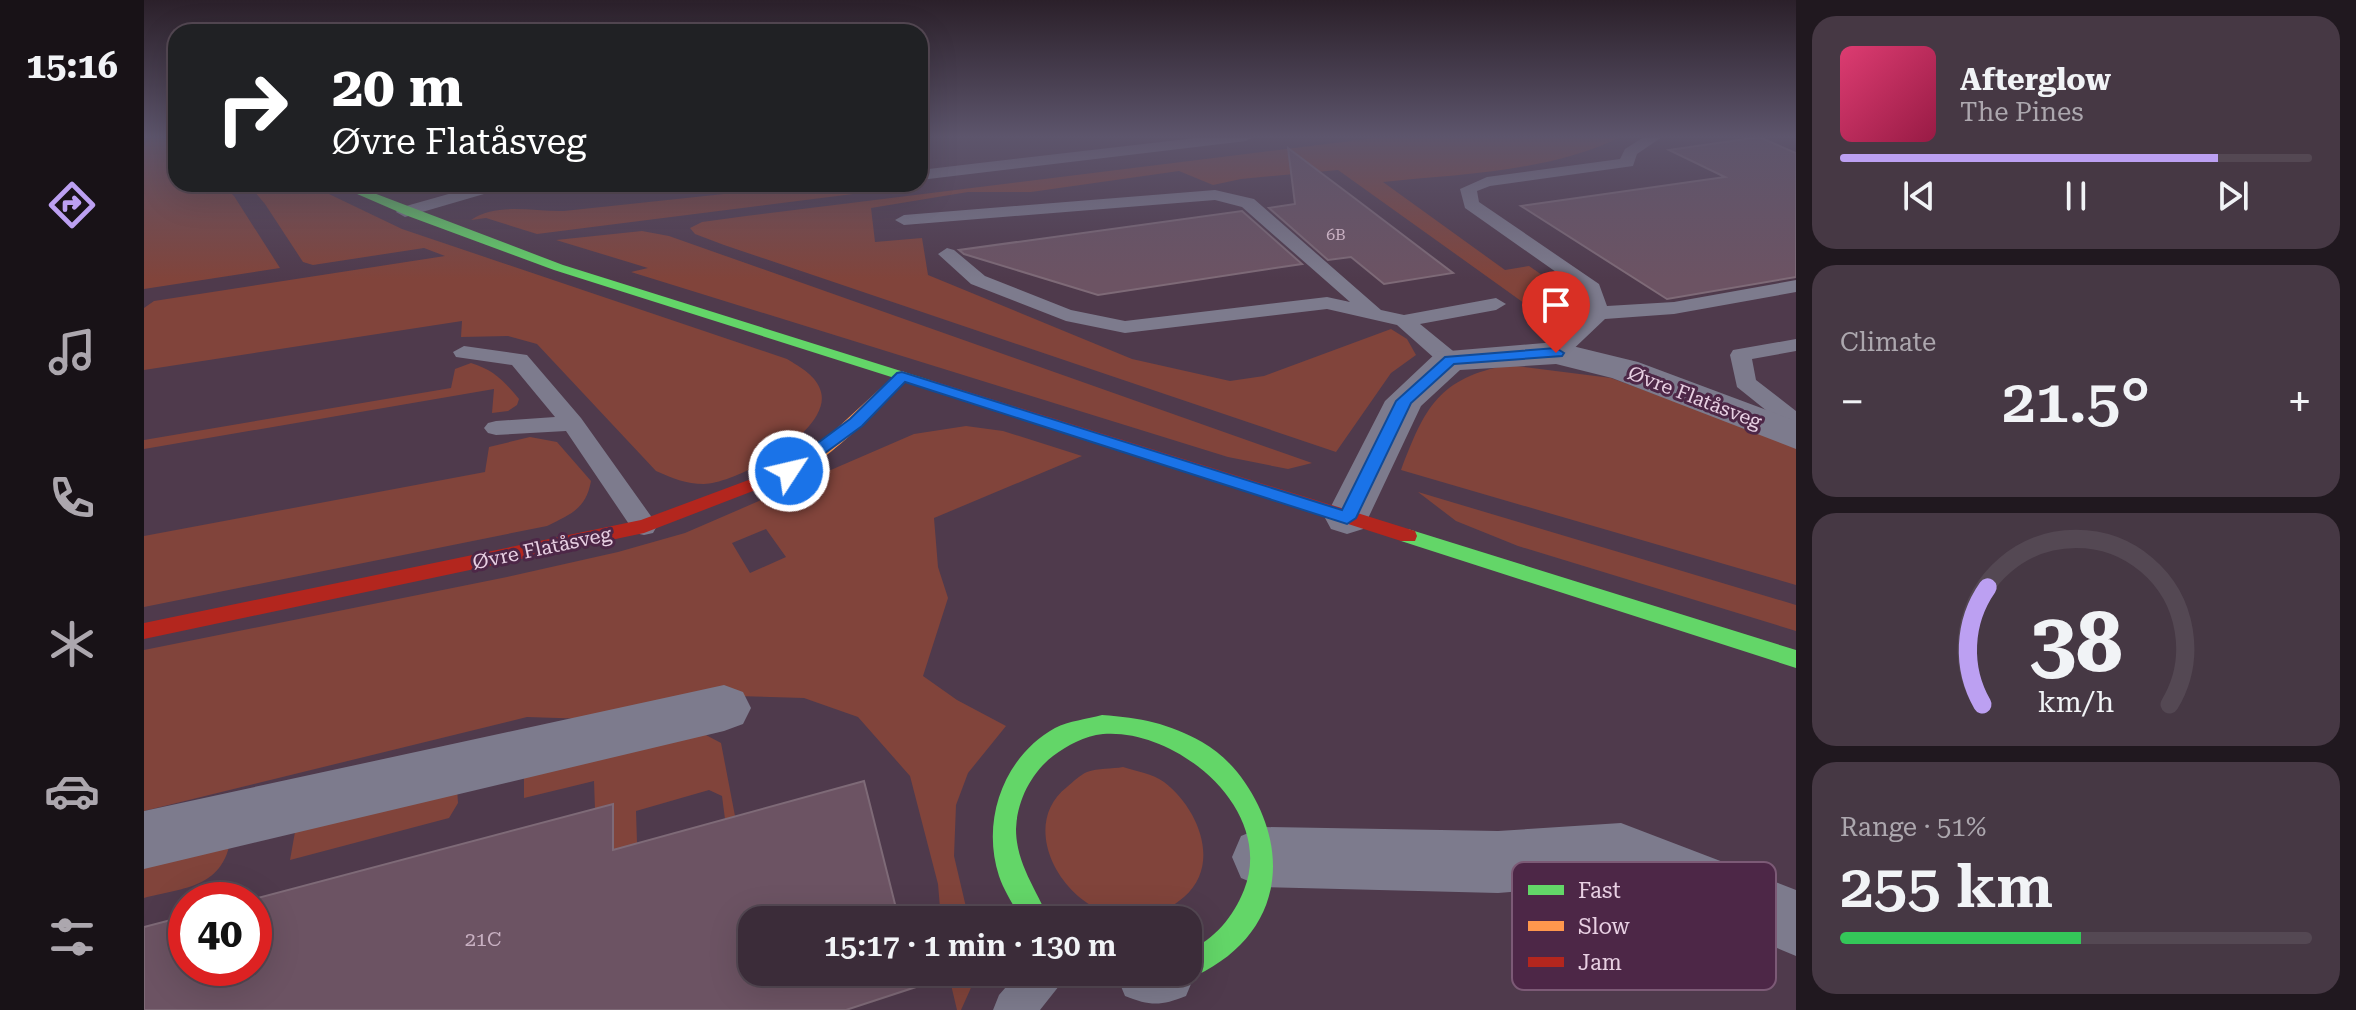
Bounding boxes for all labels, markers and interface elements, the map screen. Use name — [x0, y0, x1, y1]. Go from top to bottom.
text: 15:16 — [26, 45, 118, 87]
text: 20 m — [332, 54, 463, 120]
icon: right — [200, 56, 304, 160]
text: Afterglow — [1960, 62, 2111, 97]
text: The Pines — [1960, 97, 2084, 127]
text: Øvre Flatåsveg — [332, 121, 586, 163]
icon: previous — [1897, 174, 1941, 218]
icon: pause — [2054, 174, 2098, 218]
icon: next — [2211, 174, 2255, 218]
icon: directions — [44, 177, 100, 233]
house number: 6B — [1326, 225, 1346, 244]
pin — [1522, 271, 1590, 353]
icon: arrive — [1534, 283, 1578, 327]
icon: music — [44, 324, 100, 380]
text: Climate — [1840, 327, 1936, 357]
street label: Øvre Flatåsveg — [1625, 360, 1766, 434]
text: 21.5° — [2002, 366, 2150, 437]
text: − — [1840, 376, 1865, 428]
text: + — [2287, 376, 2312, 428]
position arrow — [747, 429, 831, 513]
icon: phone — [44, 470, 100, 526]
street label: Øvre Flatåsveg — [470, 521, 614, 574]
text: 38 — [2029, 594, 2123, 691]
icon: climate — [44, 616, 100, 672]
text: km/h — [2038, 685, 2114, 719]
icon: car — [44, 763, 100, 819]
text: Range · 51% — [1840, 812, 1986, 842]
text: 255 km — [1840, 851, 2053, 922]
legend — [1512, 862, 1776, 990]
text: Fast — [1578, 878, 1621, 903]
speed limit sign: 40 — [168, 882, 272, 986]
icon: filters — [44, 909, 100, 965]
text: Slow — [1578, 914, 1631, 939]
house number: 21C — [465, 927, 501, 951]
text: 15:17 · 1 min · 130 m — [824, 928, 1116, 963]
text: Jam — [1578, 950, 1622, 975]

